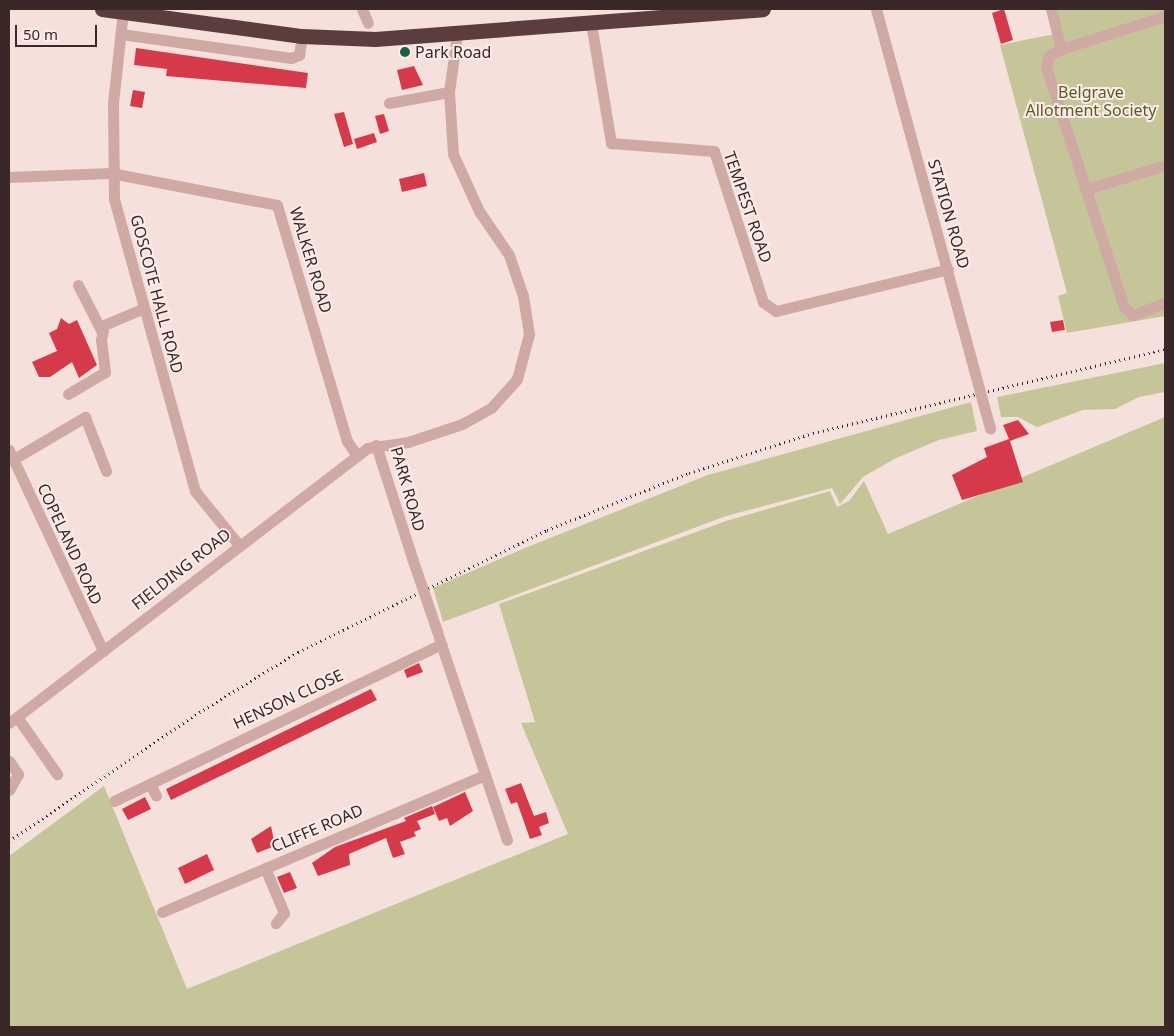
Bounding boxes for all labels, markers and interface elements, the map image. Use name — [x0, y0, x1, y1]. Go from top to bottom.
scale bar — [18, 15, 100, 47]
text: 50 m — [23, 24, 58, 44]
place label: Park Road — [415, 42, 491, 62]
marker: Park Road — [399, 46, 411, 58]
park label: Belgrave Allotment Society — [1026, 82, 1156, 120]
street label: TEMPEST ROAD — [720, 149, 776, 265]
street label: STATION ROAD — [924, 157, 974, 271]
street label: WALKER ROAD — [286, 205, 336, 315]
street label: GOSCOTE HALL ROAD — [127, 212, 187, 376]
street label: PARK ROAD — [387, 444, 429, 534]
street label: COPELAND ROAD — [34, 480, 106, 608]
street label: FIELDING ROAD — [128, 524, 234, 614]
street label: HENSON CLOSE — [230, 665, 346, 733]
street label: CLIFFE ROAD — [268, 800, 366, 856]

